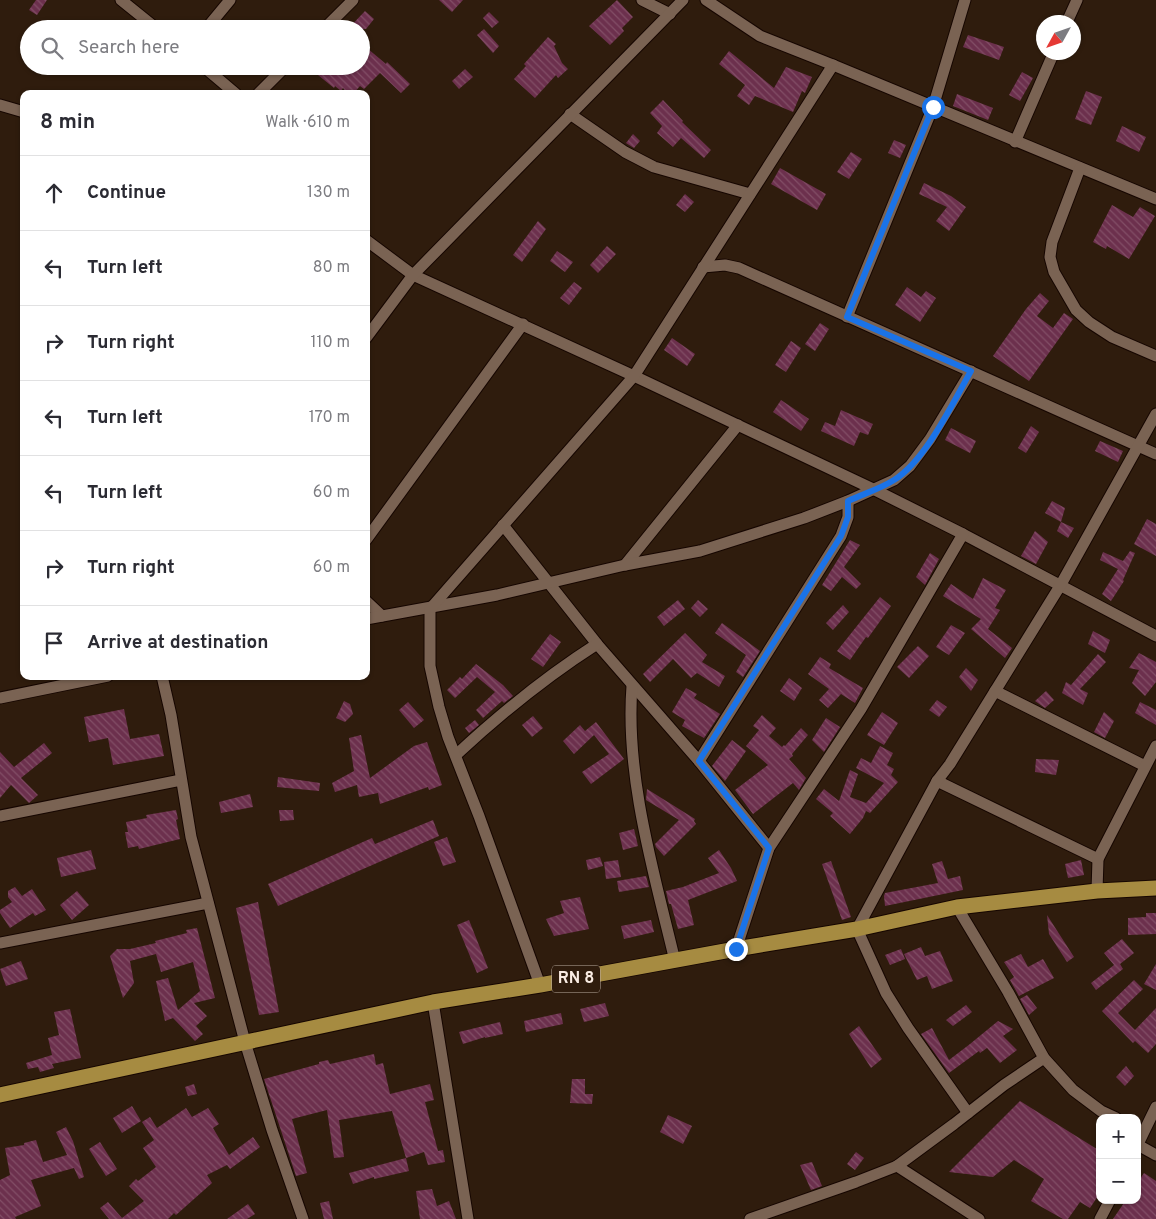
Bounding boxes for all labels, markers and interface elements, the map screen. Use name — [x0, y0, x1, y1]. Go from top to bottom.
north arrow — [1036, 15, 1081, 60]
search box — [20, 20, 370, 75]
icon: search — [38, 34, 66, 62]
text: Search here — [78, 36, 180, 60]
route start — [922, 96, 945, 119]
text: 8 min — [40, 109, 95, 136]
text: Walk · 610 m — [265, 113, 350, 133]
icon: ahead — [40, 179, 68, 207]
text: Continue — [87, 181, 166, 205]
text: 130 m — [307, 183, 350, 203]
icon: left — [40, 254, 68, 282]
text: Turn left — [87, 256, 163, 280]
text: 80 m — [313, 258, 350, 278]
icon: right — [40, 329, 68, 357]
text: Turn right — [87, 331, 175, 355]
text: 110 m — [310, 333, 350, 353]
icon: left — [40, 404, 68, 432]
text: Turn left — [87, 406, 163, 430]
text: 170 m — [309, 408, 350, 428]
icon: left — [40, 479, 68, 507]
text: Turn left — [87, 481, 163, 505]
text: 60 m — [313, 483, 350, 503]
icon: right — [40, 554, 68, 582]
text: Turn right — [87, 556, 175, 580]
text: 60 m — [313, 558, 350, 578]
icon: arrive — [40, 629, 68, 657]
text: Arrive at destination — [87, 631, 268, 655]
route end — [725, 938, 748, 961]
road number: RN 8 — [552, 966, 600, 992]
map controls — [1096, 1114, 1141, 1204]
button: + — [1096, 1114, 1141, 1159]
button: − — [1096, 1159, 1141, 1204]

